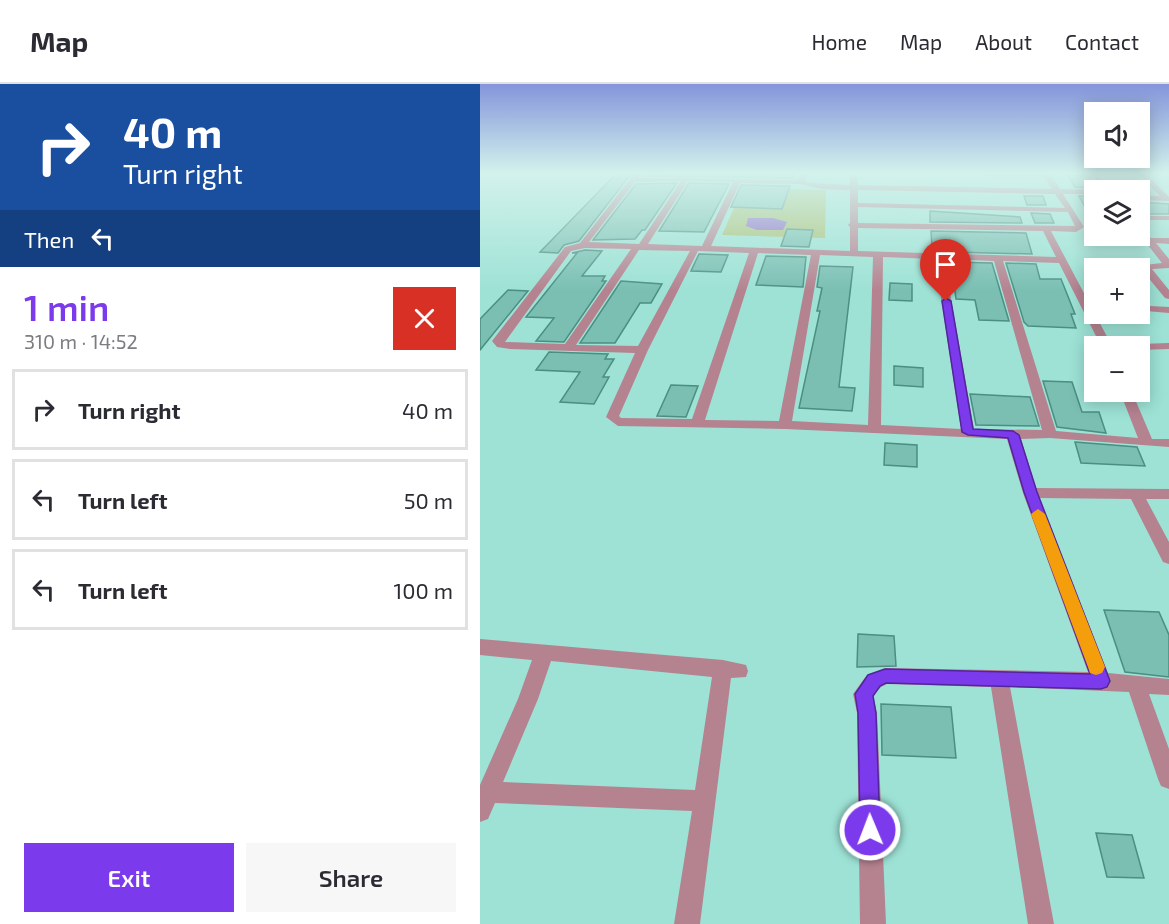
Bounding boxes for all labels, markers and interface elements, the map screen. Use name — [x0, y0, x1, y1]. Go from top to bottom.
text: Map — [30, 24, 88, 58]
text: Home — [811, 29, 867, 54]
text: Map — [900, 29, 942, 54]
text: About — [975, 29, 1032, 54]
text: Contact — [1065, 29, 1139, 54]
map controls — [1084, 102, 1150, 402]
button: sound — [1084, 102, 1150, 168]
text: 40 m — [123, 106, 222, 156]
icon: right — [24, 108, 102, 186]
text: Turn right — [123, 157, 243, 189]
button: layers — [1084, 180, 1150, 246]
icon: left — [86, 222, 119, 255]
text: Then — [24, 226, 74, 252]
pin — [920, 239, 971, 301]
icon: arrive — [929, 248, 962, 281]
button: + — [1084, 258, 1150, 324]
text: 1 min — [24, 285, 109, 328]
button: close — [393, 287, 456, 350]
text: 310 m · 14:52 — [24, 329, 138, 353]
button: − — [1084, 336, 1150, 402]
icon: right — [27, 393, 60, 426]
text: Turn right — [78, 397, 180, 423]
text: 40 m — [402, 397, 453, 423]
icon: left — [27, 483, 60, 516]
text: Turn left — [78, 487, 167, 513]
text: 50 m — [404, 487, 453, 513]
icon: left — [27, 573, 60, 606]
text: Turn left — [78, 577, 167, 603]
text: 100 m — [394, 577, 453, 603]
position arrow — [838, 798, 902, 862]
button: Exit — [24, 843, 234, 912]
button: Share — [246, 843, 456, 912]

